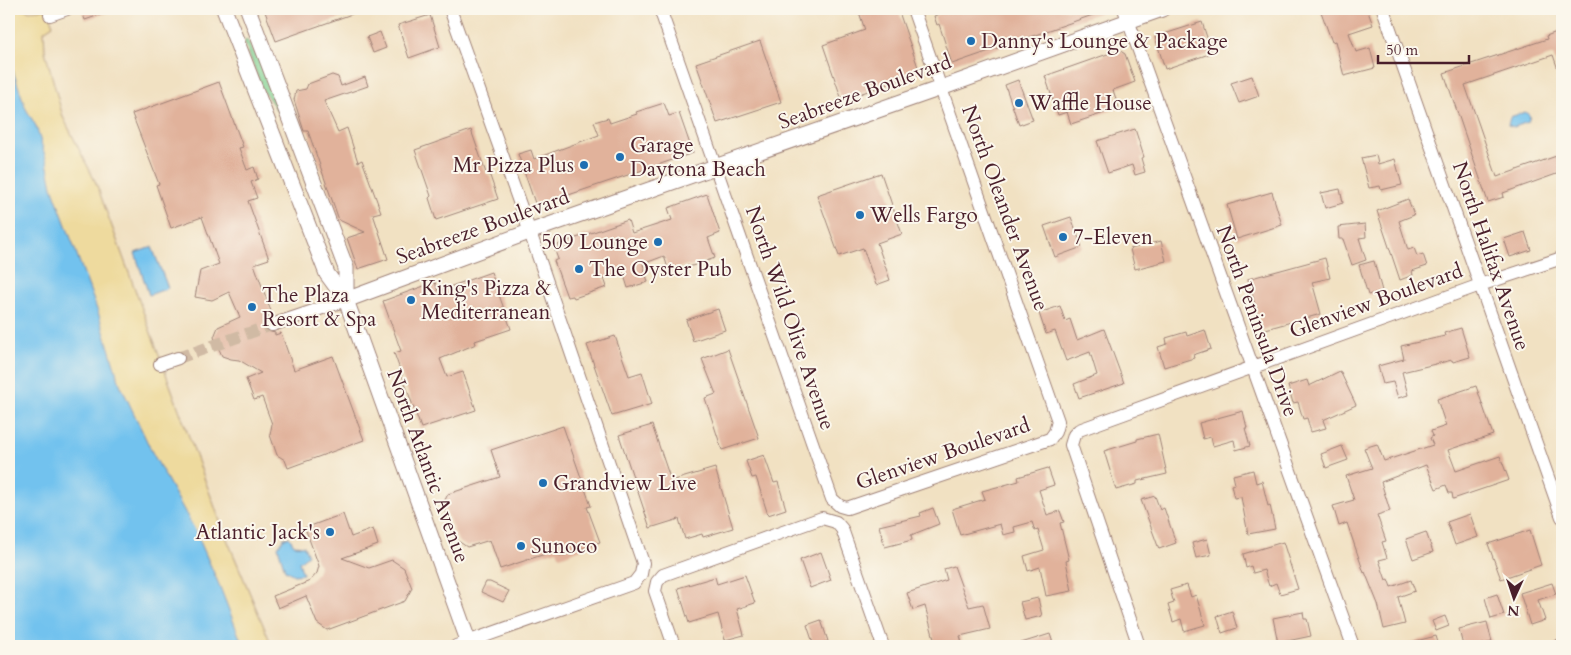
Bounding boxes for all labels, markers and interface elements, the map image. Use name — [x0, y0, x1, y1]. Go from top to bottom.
place label: Danny's Lounge & Package — [981, 27, 1228, 56]
scale bar — [1378, 32, 1470, 64]
marker: Danny's Lounge & Package — [965, 35, 977, 47]
text: 50 m — [1386, 40, 1418, 60]
street label: Seabreeze Boulevard — [774, 47, 956, 137]
place label: Waffle House — [1028, 89, 1152, 118]
marker: Waffle House — [1013, 97, 1025, 109]
street label: North Oleander Avenue — [954, 101, 1056, 315]
place label: Garage Daytona Beach — [630, 131, 766, 184]
place label: Mr Pizza Plus — [453, 151, 574, 180]
marker: Garage Daytona Beach — [614, 151, 626, 163]
street label: North Halifax Avenue — [1445, 158, 1537, 354]
marker: Mr Pizza Plus — [578, 159, 590, 171]
street label: Seabreeze Boulevard — [392, 182, 574, 272]
place label: Wells Fargo — [869, 201, 978, 230]
street label: North Wild Olive Avenue — [738, 202, 842, 434]
marker: Wells Fargo — [854, 209, 866, 221]
street label: North Peninsula Drive — [1209, 221, 1305, 421]
place label: 7-Eleven — [1073, 223, 1153, 252]
place label: 509 Lounge — [541, 228, 648, 257]
marker: 7-Eleven — [1057, 231, 1069, 243]
marker: 509 Lounge — [652, 236, 664, 248]
place label: The Oyster Pub — [589, 255, 732, 284]
street label: Glenview Boulevard — [1285, 256, 1467, 346]
marker: The Oyster Pub — [573, 263, 585, 275]
place label: King's Pizza & Mediterranean — [421, 274, 551, 327]
place label: The Plaza Resort & Spa — [262, 281, 376, 334]
marker: King's Pizza & Mediterranean — [405, 294, 417, 306]
marker: The Plaza Resort & Spa — [246, 301, 258, 313]
street label: North Atlantic Avenue — [379, 365, 477, 567]
street label: Glenview Boulevard — [852, 411, 1034, 497]
place label: Grandview Live — [553, 469, 697, 498]
marker: Grandview Live — [537, 477, 549, 489]
place label: Atlantic Jack's — [196, 518, 320, 547]
marker: Atlantic Jack's — [324, 526, 336, 538]
place label: Sunoco — [531, 532, 597, 561]
marker: Sunoco — [515, 540, 527, 552]
north arrow — [1488, 572, 1538, 622]
text: N — [1507, 601, 1520, 620]

